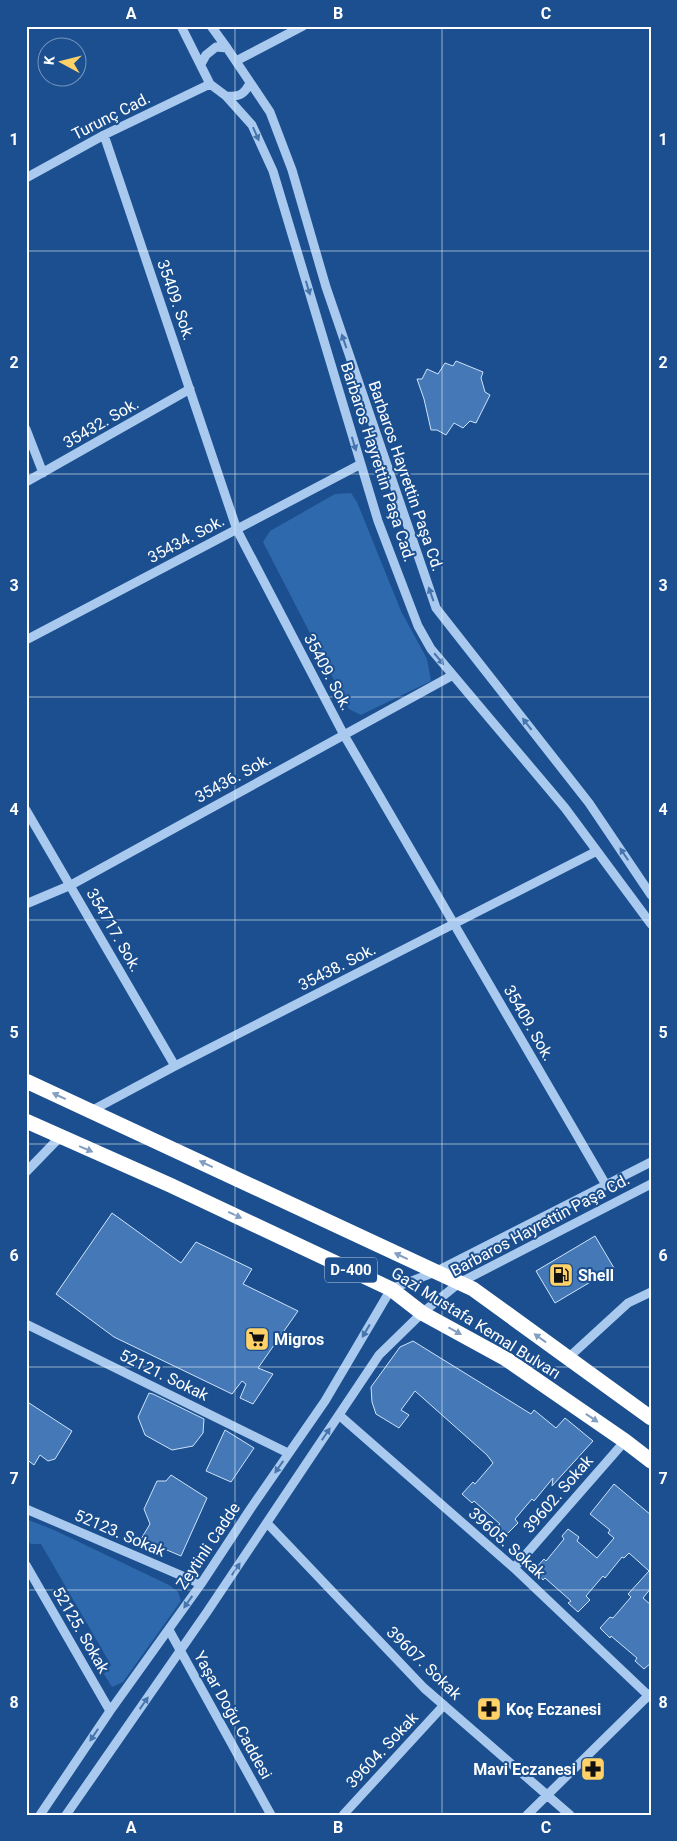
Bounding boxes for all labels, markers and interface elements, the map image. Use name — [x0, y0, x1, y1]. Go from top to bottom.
text: A — [126, 4, 137, 23]
text: B — [333, 4, 343, 23]
text: C — [541, 4, 551, 23]
north arrow — [38, 38, 88, 88]
text: K — [41, 55, 58, 66]
street label: Turunç Cad. — [69, 88, 153, 144]
one-way arrow — [252, 127, 260, 141]
text: 1 — [9, 130, 19, 149]
text: 1 — [658, 130, 668, 149]
street label: 35409. Sok. — [153, 257, 199, 343]
one-way arrow — [304, 281, 312, 296]
one-way arrow — [340, 333, 347, 348]
text: 2 — [9, 353, 19, 372]
text: 2 — [658, 353, 668, 372]
street label: Barbaros Hayrettin Paşa Cad. — [337, 360, 419, 564]
street label: Barbaros Hayrettin Paşa Cd. — [364, 378, 448, 574]
street label: 35432. Sok. — [60, 394, 142, 452]
one-way arrow — [351, 436, 359, 451]
street label: 35434. Sok. — [144, 511, 228, 567]
text: 3 — [9, 576, 19, 595]
text: 3 — [658, 576, 668, 595]
one-way arrow — [427, 586, 434, 601]
street label: 35409. Sok. — [300, 630, 356, 714]
one-way arrow — [434, 652, 445, 665]
one-way arrow — [522, 717, 533, 730]
street label: 35436. Sok. — [192, 749, 274, 807]
text: 4 — [9, 800, 19, 819]
text: 4 — [658, 800, 668, 819]
one-way arrow — [619, 848, 628, 861]
street label: 354717. Sok. — [82, 885, 146, 975]
street label: 35438. Sok. — [295, 939, 379, 995]
street label: 35409. Sok. — [500, 982, 558, 1064]
text: 5 — [9, 1023, 19, 1042]
text: 5 — [658, 1023, 668, 1042]
one-way arrow — [52, 1092, 66, 1100]
one-way arrow — [79, 1145, 94, 1153]
one-way arrow — [199, 1160, 214, 1169]
street label: Barbaros Hayrettin Paşa Cd. — [447, 1170, 633, 1280]
one-way arrow — [228, 1212, 242, 1220]
text: 6 — [9, 1246, 19, 1265]
text: 6 — [658, 1246, 668, 1265]
one-way arrow — [394, 1251, 408, 1259]
road number: D-400 — [325, 1258, 377, 1282]
fuel station icon: Shell — [548, 1262, 574, 1288]
street label: Gazi Mustafa Kemal Bulvarı — [388, 1263, 564, 1383]
place label: Shell — [578, 1266, 614, 1285]
one-way arrow — [362, 1324, 371, 1337]
supermarket icon: Migros — [244, 1326, 270, 1352]
one-way arrow — [448, 1327, 462, 1336]
place label: Migros — [274, 1330, 324, 1349]
one-way arrow — [533, 1333, 547, 1343]
street label: 52121. Sokak — [116, 1345, 212, 1405]
one-way arrow — [585, 1413, 599, 1423]
one-way arrow — [321, 1427, 331, 1441]
street label: 39602. Sokak — [519, 1451, 597, 1537]
one-way arrow — [274, 1461, 284, 1474]
text: 7 — [9, 1469, 19, 1488]
text: 7 — [658, 1469, 668, 1488]
street label: Zeytinli Cadde — [172, 1499, 244, 1593]
street label: 39605. Sokak — [465, 1504, 550, 1583]
street label: 52123. Sokak — [72, 1505, 169, 1561]
one-way arrow — [231, 1562, 241, 1576]
street label: 52125. Sokak — [49, 1583, 114, 1677]
one-way arrow — [183, 1595, 193, 1609]
street label: 39607. Sokak — [383, 1623, 466, 1704]
street label: Yaşar Doğu Caddesi — [190, 1648, 276, 1782]
text: 8 — [9, 1693, 19, 1712]
text: 8 — [658, 1693, 668, 1712]
one-way arrow — [139, 1696, 149, 1710]
pharmacy icon: Koç Eczanesi — [476, 1696, 502, 1722]
place label: Koç Eczanesi — [506, 1700, 601, 1719]
street label: 39604. Sokak — [342, 1708, 423, 1792]
one-way arrow — [89, 1728, 99, 1741]
pharmacy icon: Mavi Eczanesi — [580, 1756, 606, 1782]
place label: Mavi Eczanesi — [473, 1760, 576, 1779]
text: A — [126, 1818, 137, 1837]
text: B — [333, 1818, 343, 1837]
text: C — [541, 1818, 551, 1837]

